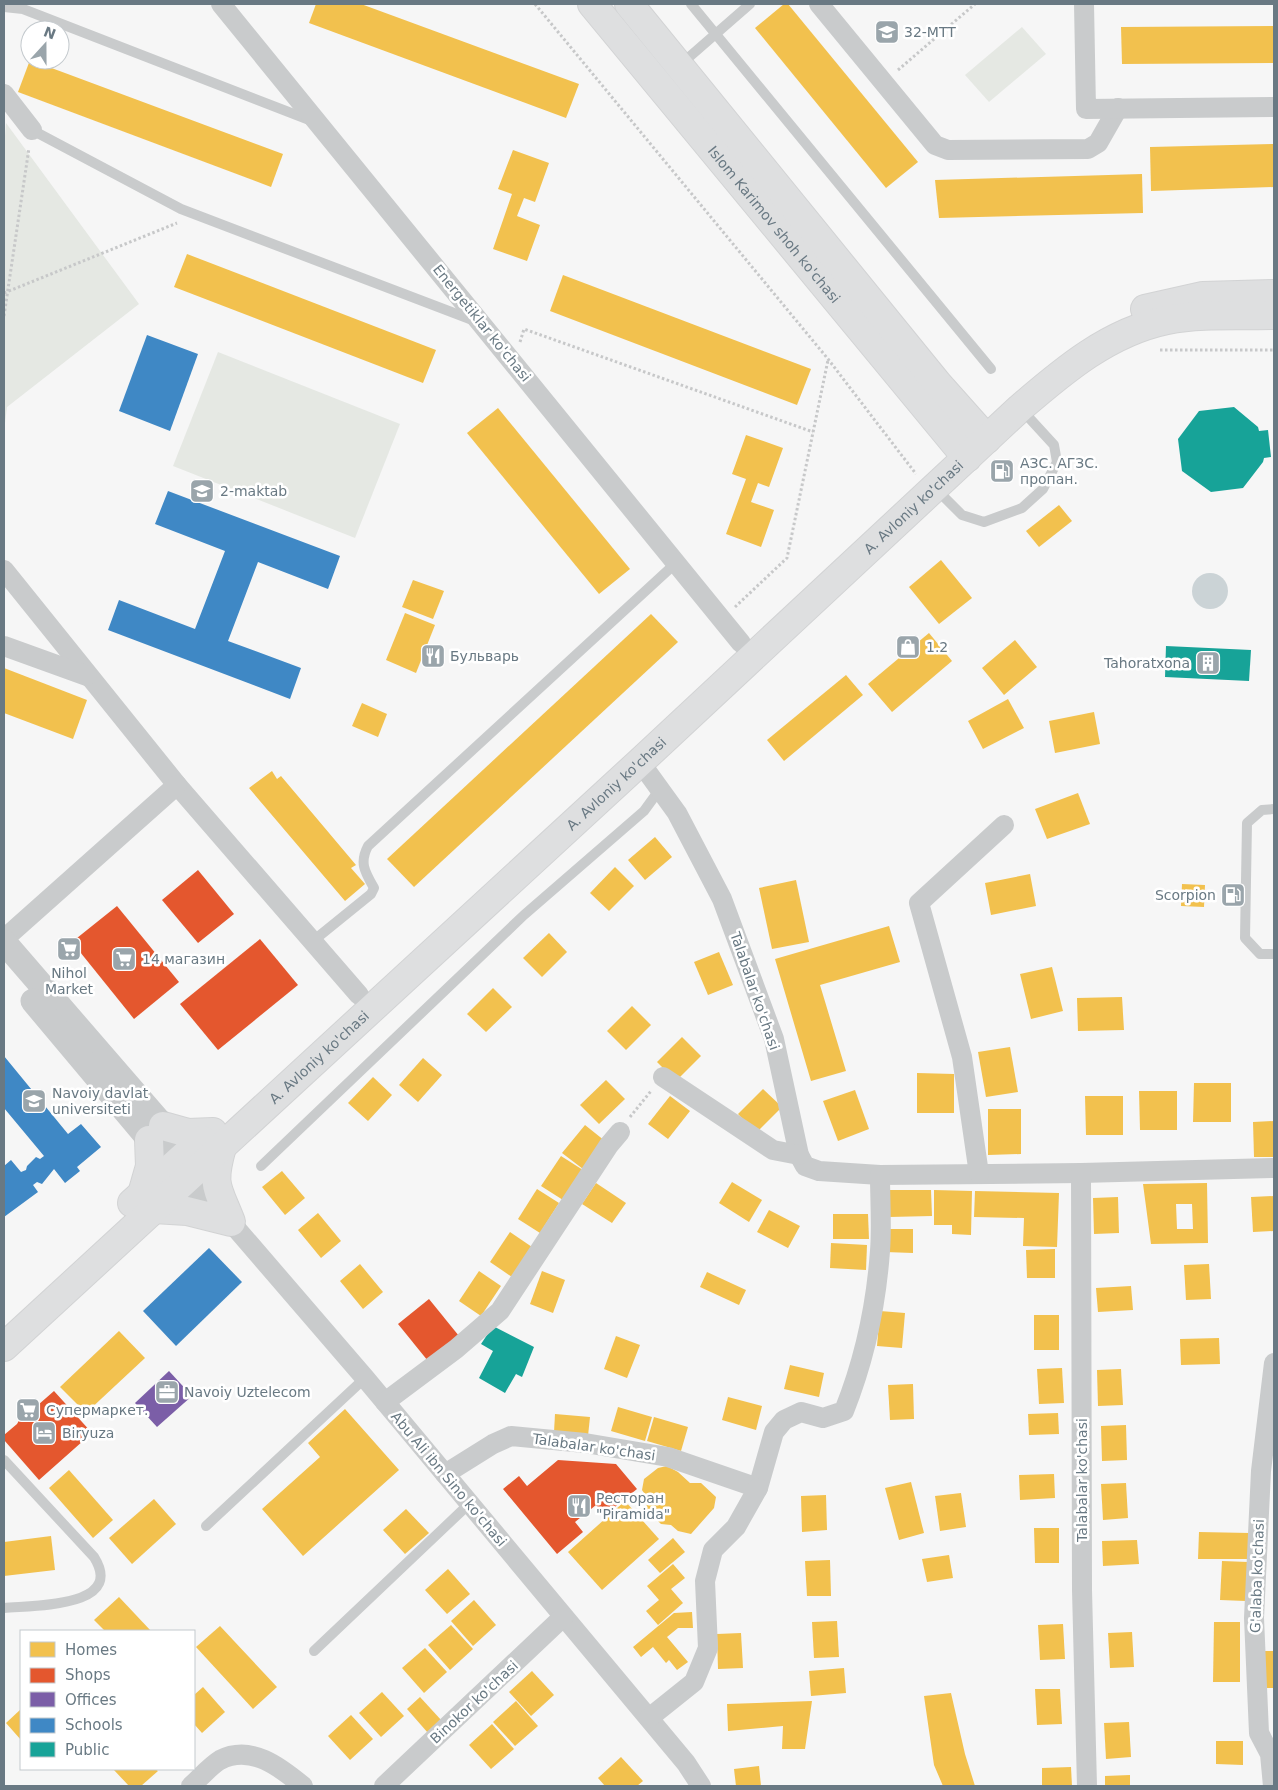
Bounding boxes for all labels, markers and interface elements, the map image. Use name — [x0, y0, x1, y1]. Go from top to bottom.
school or university icon: 32-MTT — [874, 19, 900, 45]
north arrow — [20, 20, 70, 70]
text: N — [41, 23, 58, 42]
place label: 32-MTT — [904, 24, 956, 40]
street label: Islom Karimov shoh ko'chasi — [705, 143, 844, 306]
street label: Energetiklar ko'chasi — [430, 261, 534, 385]
place label: АЗС. АГЗС. пропан. — [1020, 455, 1099, 487]
street label: A. Avloniy ko'chasi — [861, 457, 966, 557]
fuel station icon: АЗС. АГЗС. пропан. — [989, 458, 1015, 484]
school or university icon: 2-maktab — [189, 478, 215, 504]
place label: 2-maktab — [220, 483, 287, 499]
shop icon: 1.2 — [895, 634, 921, 660]
place label: 1.2 — [926, 639, 948, 655]
restaurant icon: Бульварь — [420, 643, 446, 669]
place label: Бульварь — [450, 648, 519, 664]
building icon: Tahoratxona — [1195, 650, 1221, 676]
place label: Tahoratxona — [1103, 655, 1190, 671]
street label: A. Avloniy ko'chasi — [563, 734, 669, 834]
fuel station icon: Scorpion — [1220, 882, 1246, 908]
place label: Scorpion — [1155, 887, 1216, 903]
street label: Talabalar ko'chasi — [727, 929, 783, 1052]
supermarket icon: Nihol Market — [56, 936, 82, 962]
supermarket icon: 14 магазин — [111, 946, 137, 972]
place label: 14 магазин — [142, 951, 225, 967]
place label: Nihol Market — [45, 965, 94, 997]
street label: A. Avloniy ko'chasi — [266, 1007, 372, 1107]
place label: Navoiy davlat universiteti — [52, 1085, 149, 1117]
school or university icon: Navoiy davlat universiteti — [21, 1088, 47, 1114]
office icon: Navoiy Uztelecom — [154, 1379, 180, 1405]
place label: Navoiy Uztelecom — [184, 1384, 311, 1400]
supermarket icon: Супермаркет. — [15, 1397, 41, 1423]
place label: Супермаркет. — [46, 1402, 148, 1418]
street label: Abu Ali ibn Sino ko'chasi — [388, 1408, 510, 1550]
street label: Talabalar ko'chasi — [1074, 1418, 1090, 1543]
hotel icon: Biryuza — [31, 1420, 57, 1446]
place label: Biryuza — [62, 1425, 114, 1441]
street label: Talabalar ko'chasi — [531, 1430, 656, 1464]
place label: Ресторан "Piramida" — [596, 1490, 670, 1522]
restaurant icon: Ресторан "Piramida" — [566, 1493, 592, 1519]
street label: G'alaba ko'chasi — [1247, 1519, 1267, 1633]
legend — [20, 1630, 195, 1770]
text: Homes — [65, 1641, 117, 1659]
street label: Binokor ko'chasi — [427, 1657, 521, 1747]
text: Shops — [65, 1666, 111, 1684]
text: Offices — [65, 1691, 117, 1709]
text: Schools — [65, 1716, 123, 1734]
text: Public — [65, 1741, 109, 1759]

